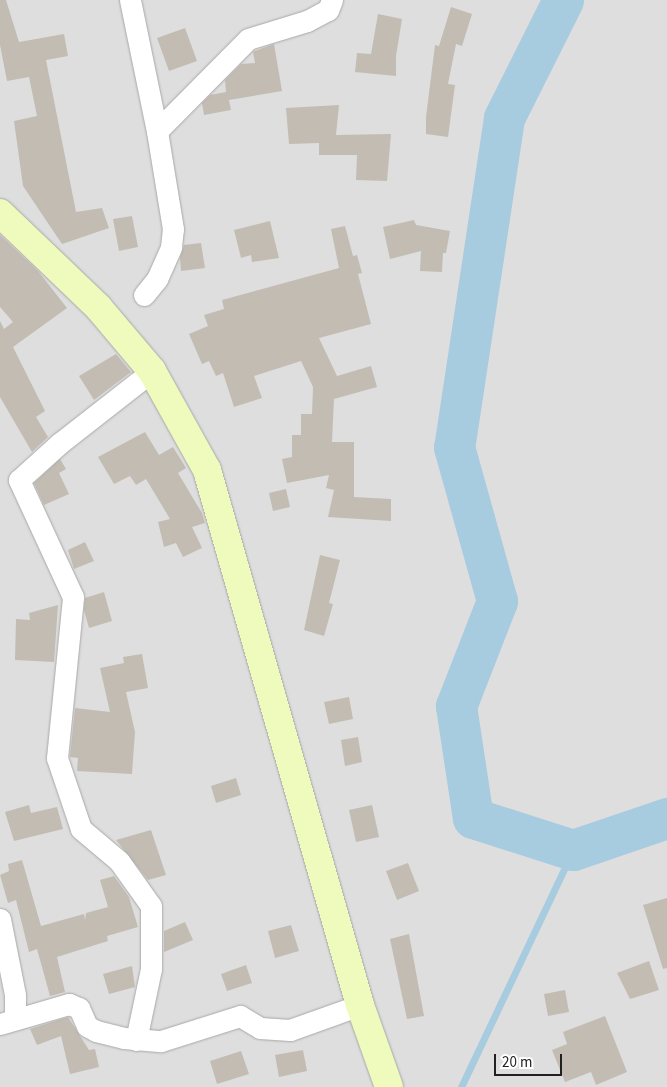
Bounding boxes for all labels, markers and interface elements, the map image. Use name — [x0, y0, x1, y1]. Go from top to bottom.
scale bar — [497, 1044, 564, 1076]
text: 20 m — [502, 1052, 532, 1073]

